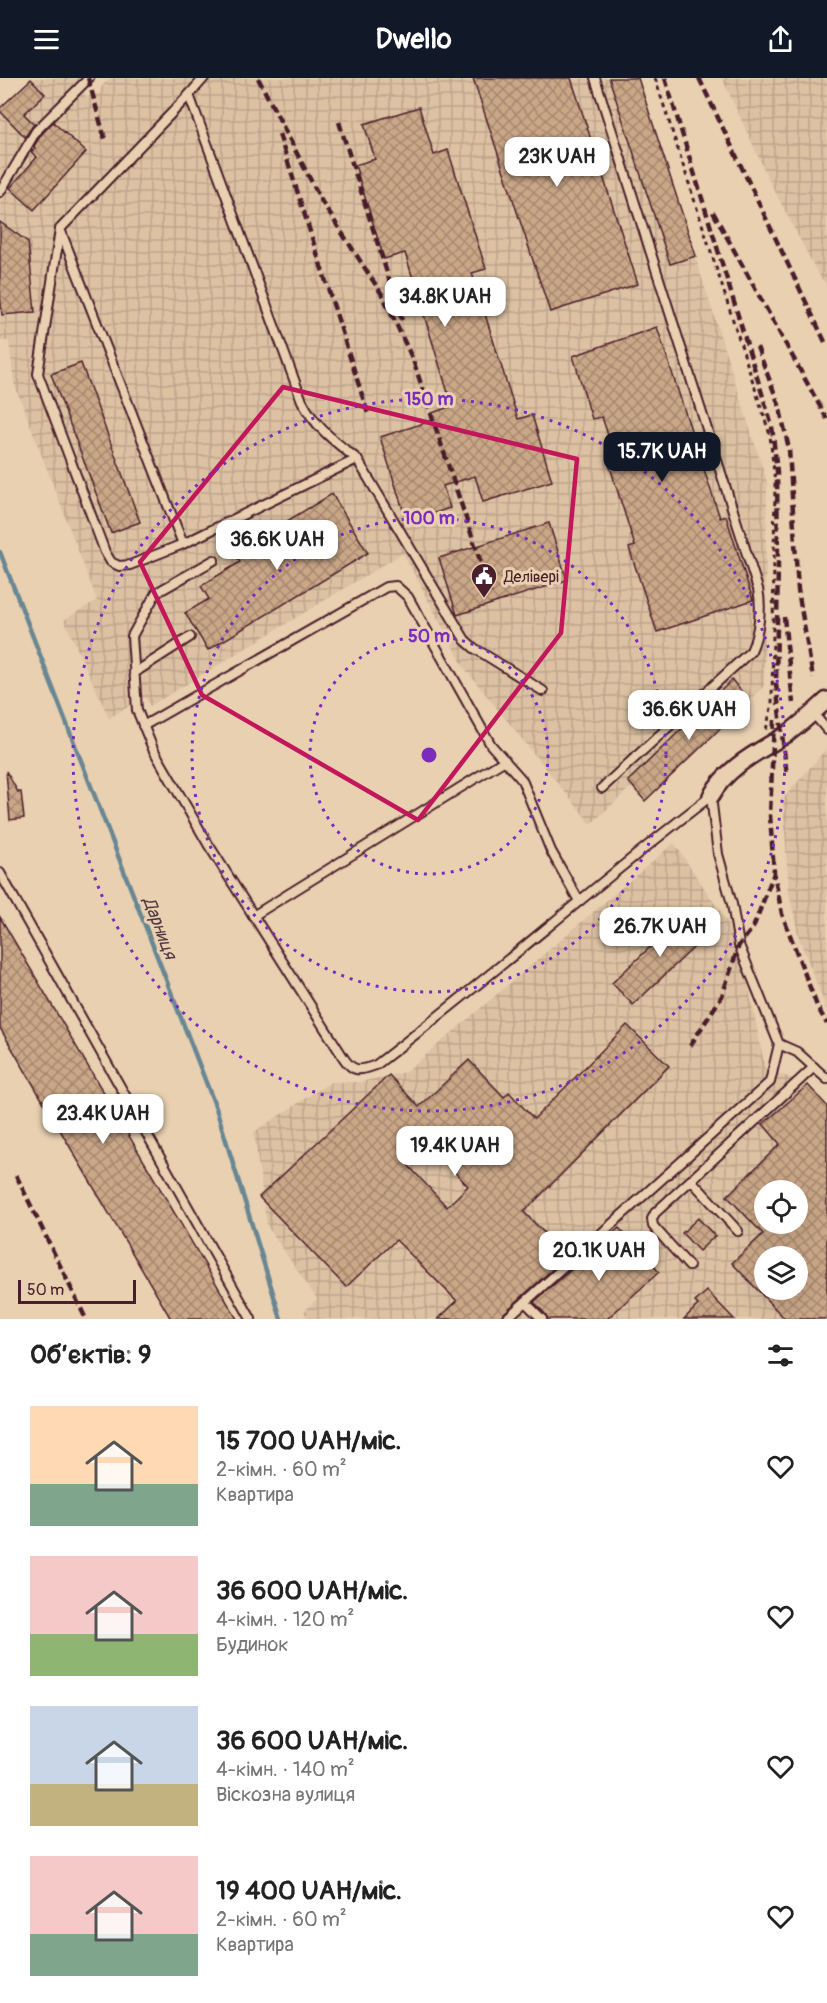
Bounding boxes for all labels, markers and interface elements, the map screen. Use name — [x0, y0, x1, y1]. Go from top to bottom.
icon: menu — [30, 23, 63, 56]
text: Dwello — [376, 23, 451, 56]
icon: share — [764, 23, 797, 56]
pin: 23K UAH — [502, 137, 612, 188]
text: 23K UAH — [518, 144, 596, 169]
pin: 34.8K UAH — [376, 277, 514, 328]
text: 34.8K UAH — [399, 284, 491, 309]
text: 150 m — [405, 388, 454, 411]
pin: 15.7K UAH — [593, 432, 731, 483]
text: 15.7K UAH — [618, 439, 706, 464]
text: 100 m — [403, 507, 455, 530]
pin: 36.6K UAH — [208, 520, 346, 571]
text: 36.6K UAH — [230, 527, 324, 552]
public building icon: Делівері — [469, 561, 499, 599]
place label: Делівері — [503, 567, 559, 587]
text: 50 m — [408, 625, 450, 648]
pin: 36.6K UAH — [620, 690, 758, 741]
text: 36.6K UAH — [642, 697, 736, 722]
centre of rings — [419, 745, 439, 765]
water label: Дарниця — [137, 893, 182, 964]
pin: 26.7K UAH — [591, 907, 729, 958]
text: 26.7K UAH — [613, 914, 707, 939]
pin: 23.4K UAH — [34, 1094, 172, 1145]
text: 23.4K UAH — [57, 1101, 150, 1126]
pin: 19.4K UAH — [386, 1126, 524, 1177]
text: 19.4K UAH — [410, 1133, 500, 1158]
map controls — [754, 1180, 808, 1300]
button: locate — [754, 1180, 808, 1234]
pin: 20.1K UAH — [530, 1231, 668, 1282]
text: 20.1K UAH — [553, 1238, 645, 1263]
button: layers — [754, 1246, 808, 1300]
scale bar — [18, 1277, 136, 1304]
text: 50 m — [27, 1280, 64, 1300]
text: Об’єктів: 9 — [30, 1339, 151, 1371]
icon: filters — [764, 1339, 797, 1372]
text: 15 700 UAH/міс. — [216, 1425, 401, 1457]
icon: home — [78, 1430, 150, 1502]
icon: heart — [764, 1450, 797, 1483]
text: 2-кімн. · 60 m² — [216, 1457, 347, 1482]
text: Квартира — [216, 1482, 294, 1507]
text: 36 600 UAH/міс. — [216, 1575, 408, 1607]
icon: home — [78, 1580, 150, 1652]
icon: heart — [764, 1600, 797, 1633]
text: 4-кімн. · 120 m² — [216, 1607, 354, 1632]
text: Будинок — [216, 1632, 288, 1657]
text: 36 600 UAH/міс. — [216, 1725, 408, 1757]
icon: home — [78, 1730, 150, 1802]
icon: heart — [764, 1750, 797, 1783]
text: 4-кімн. · 140 m² — [216, 1757, 355, 1782]
text: Віскозна вулиця — [216, 1782, 355, 1807]
text: 19 400 UAH/міс. — [216, 1875, 402, 1907]
icon: home — [78, 1880, 150, 1952]
icon: heart — [764, 1900, 797, 1933]
text: 2-кімн. · 60 m² — [216, 1907, 347, 1932]
text: Квартира — [216, 1932, 294, 1957]

